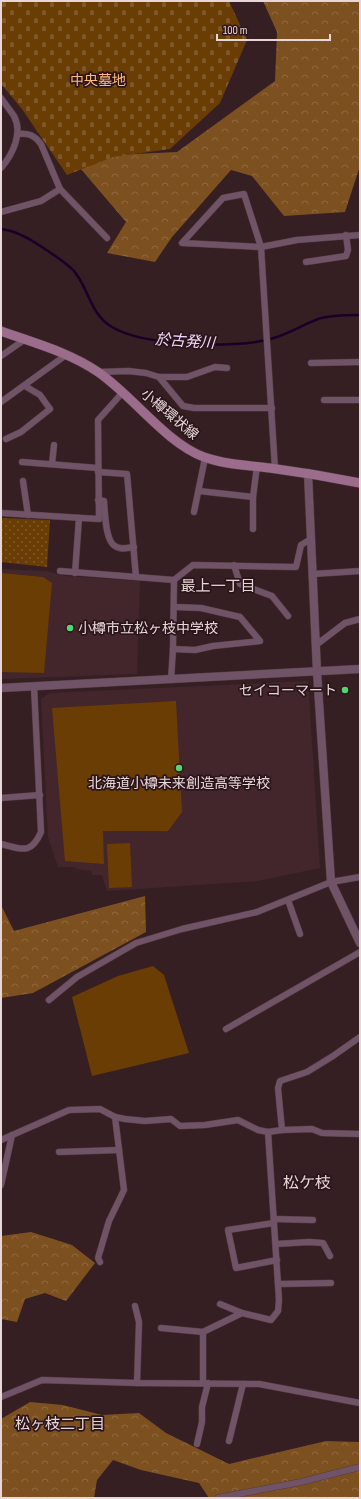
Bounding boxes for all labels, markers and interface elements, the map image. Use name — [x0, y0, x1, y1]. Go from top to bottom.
scale bar — [217, 16, 330, 42]
text: 100 m — [223, 23, 248, 38]
park label: 中央墓地 — [70, 72, 126, 89]
water label: 於古発川 — [154, 330, 218, 353]
street label: 小樽環状線 — [137, 385, 202, 443]
district label: 最上一丁目 — [180, 577, 256, 596]
place label: 小樽市立松ヶ枝中学校 — [78, 620, 218, 637]
marker: 小樽市立松ヶ枝中学校 — [65, 623, 75, 633]
place label: セイコーマート — [239, 682, 337, 699]
marker: セイコーマート — [340, 685, 350, 695]
marker: 北海道小樽未来創造高等学校 — [174, 763, 184, 773]
place label: 北海道小樽未来創造高等学校 — [88, 775, 270, 792]
district label: 松ケ枝 — [283, 1174, 331, 1193]
district label: 松ヶ枝二丁目 — [15, 1415, 105, 1434]

